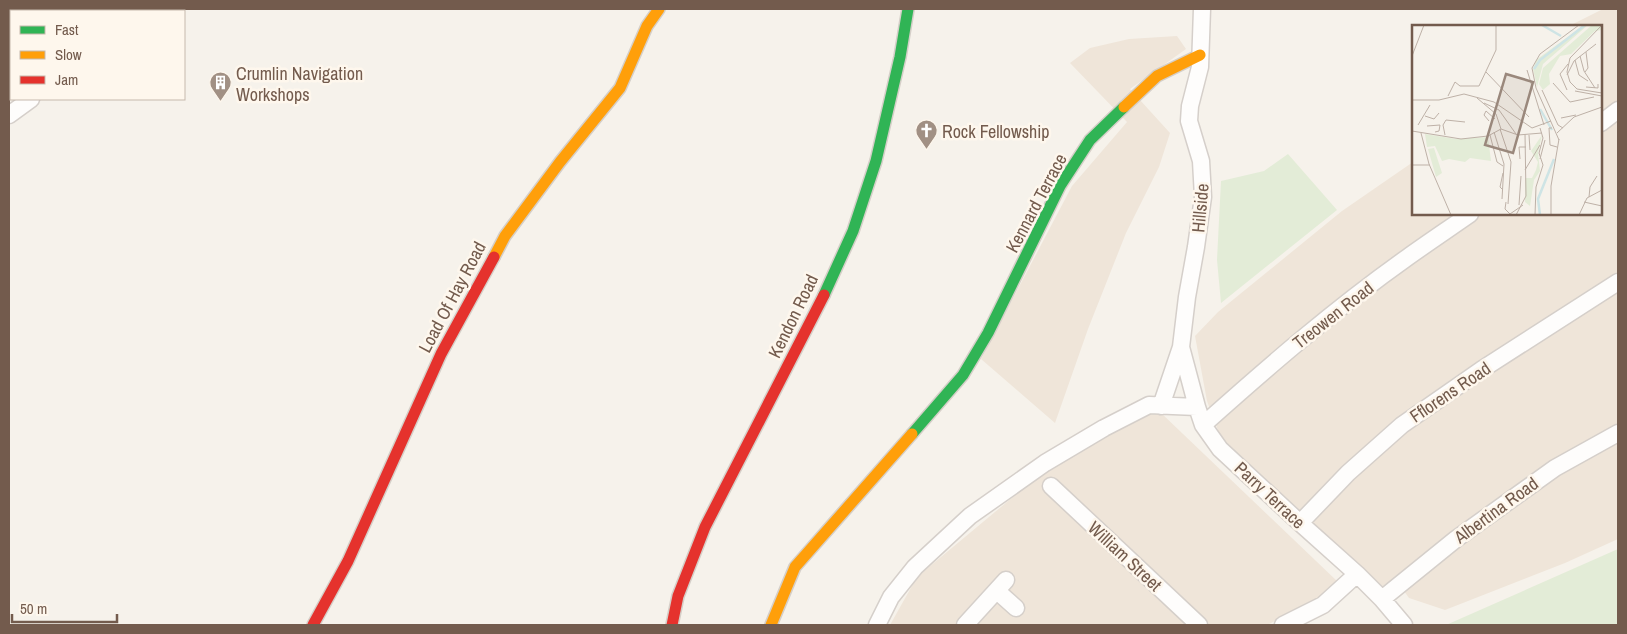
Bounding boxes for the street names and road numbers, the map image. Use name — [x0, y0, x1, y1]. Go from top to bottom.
street label: Kennard Terrace — [999, 149, 1073, 257]
street label: Hillside — [1185, 182, 1215, 234]
street label: Load Of Hay Road — [412, 237, 492, 357]
street label: Kendon Road — [762, 270, 824, 362]
street label: Treowen Road — [1287, 276, 1379, 354]
street label: Fflorens Road — [1405, 356, 1495, 428]
street label: Parry Terrace — [1229, 456, 1311, 534]
street label: Albertina Road — [1448, 471, 1543, 550]
street label: William Street — [1083, 515, 1167, 597]

